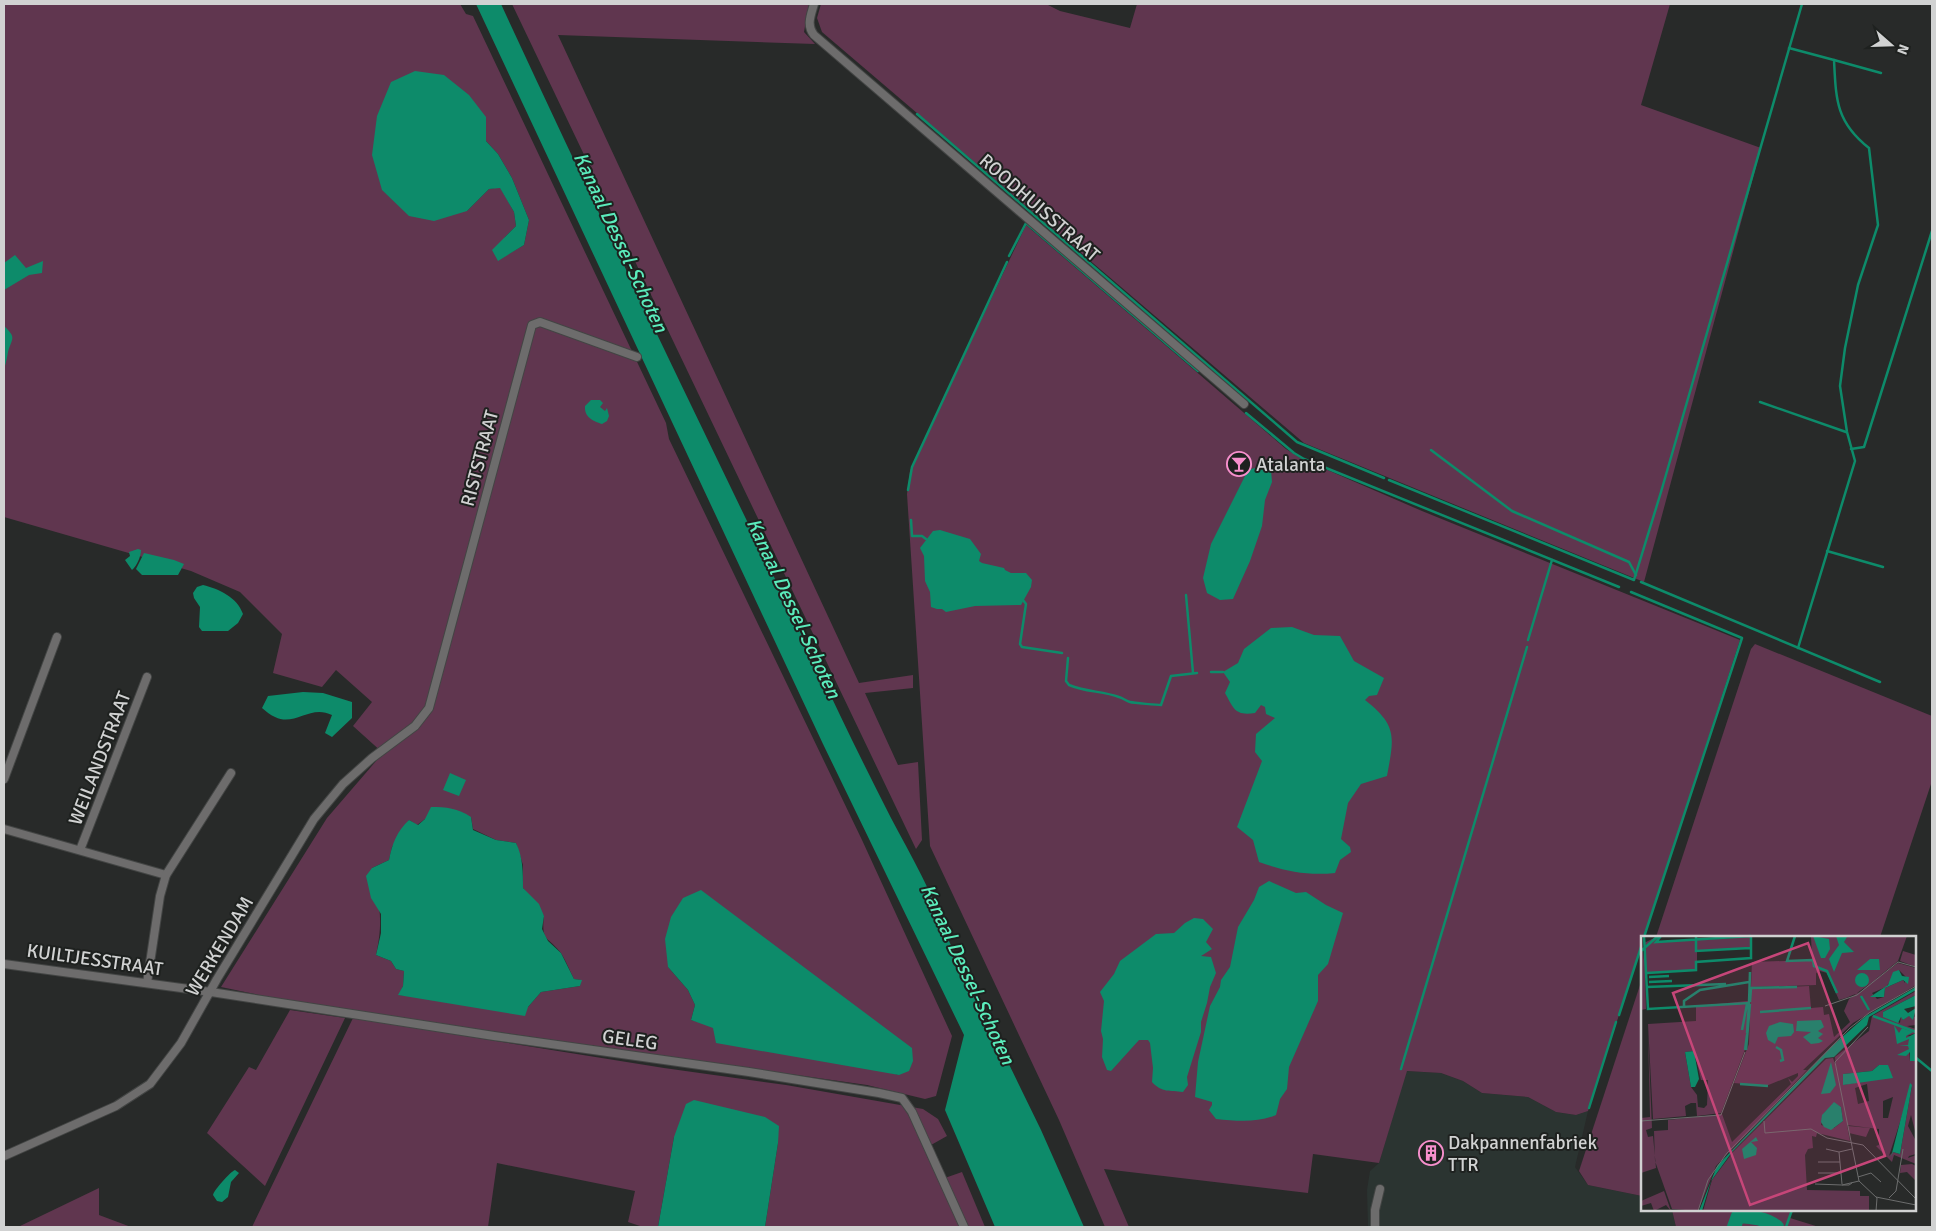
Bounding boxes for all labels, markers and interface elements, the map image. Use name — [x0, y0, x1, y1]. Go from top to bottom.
north arrow — [1866, 20, 1916, 70]
text: N — [1893, 42, 1912, 57]
water label: Kanaal Dessel-Schoten — [568, 148, 674, 337]
street label: ROODHUISSTRAAT — [974, 149, 1105, 267]
street label: RISTSTRAAT — [456, 407, 504, 509]
bar icon: Atalanta — [1226, 451, 1252, 477]
place label: Atalanta — [1256, 453, 1325, 477]
water label: Kanaal Dessel-Schoten — [741, 514, 847, 703]
street label: WEILANDSTRAAT — [63, 687, 137, 829]
water label: Kanaal Dessel-Schoten — [915, 880, 1021, 1069]
street label: WERKENDAM — [181, 892, 259, 1001]
inset map — [1641, 936, 1916, 1211]
street label: KUILTJESSTRAAT — [25, 939, 165, 982]
street label: GELEG — [601, 1024, 659, 1056]
place label: Dakpannenfabriek TTR — [1448, 1131, 1598, 1177]
building icon: Dakpannenfabriek TTR — [1418, 1140, 1444, 1166]

